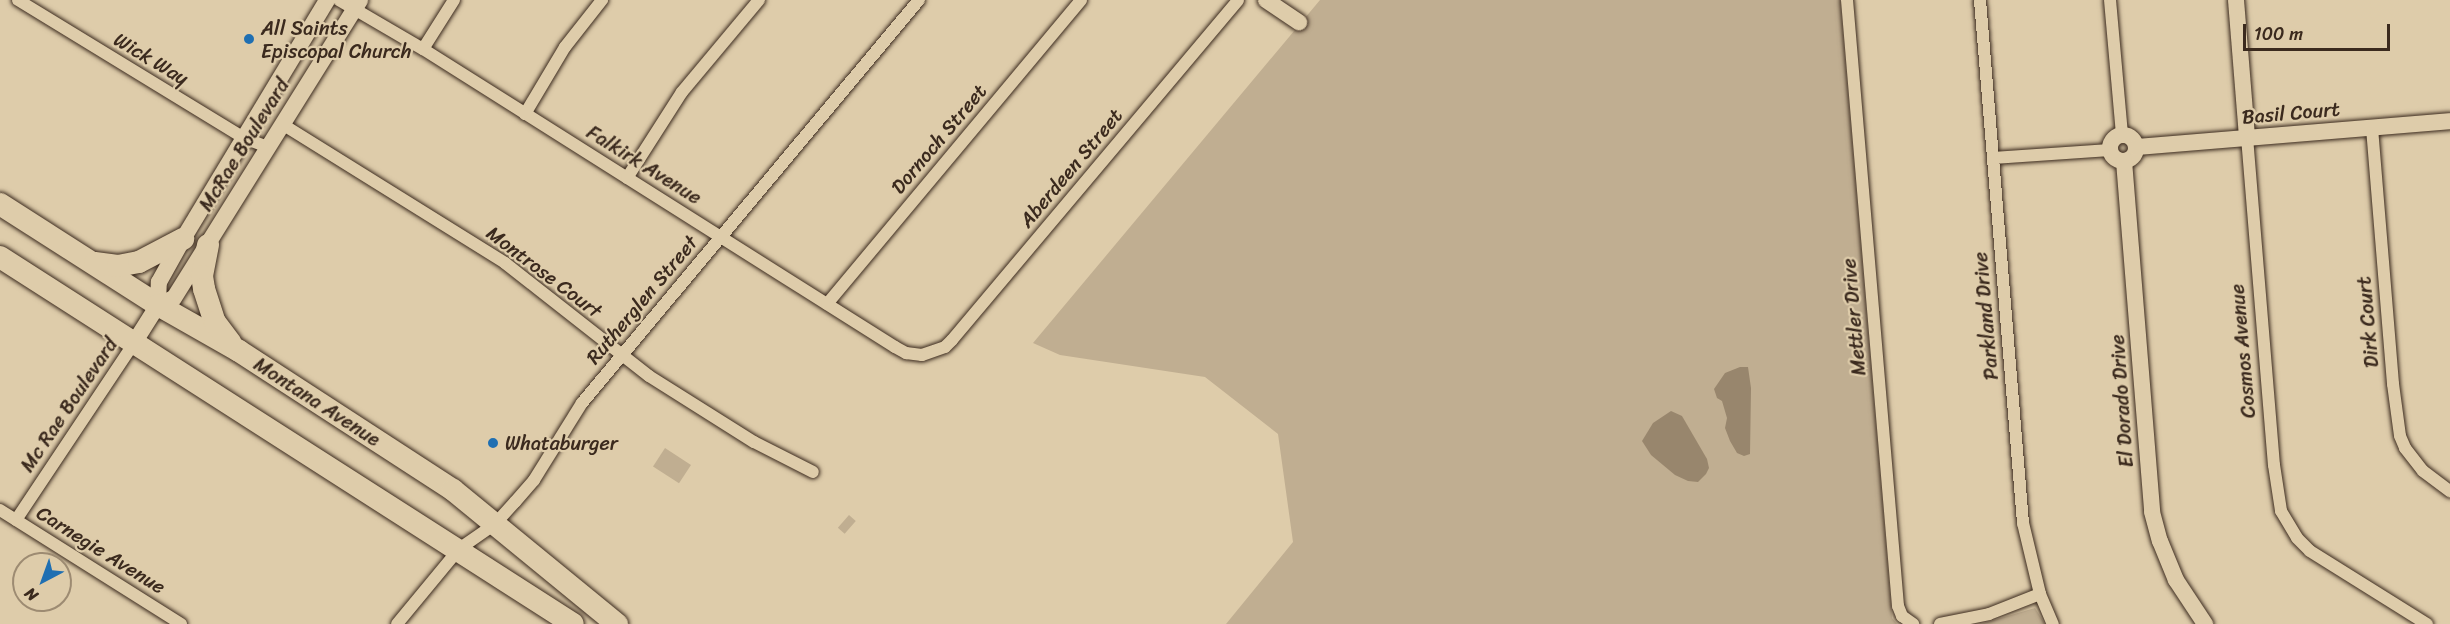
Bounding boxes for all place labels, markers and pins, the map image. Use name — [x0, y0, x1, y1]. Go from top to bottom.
place label: All Saints Episcopal Church — [261, 16, 411, 63]
marker: All Saints Episcopal Church — [242, 32, 256, 46]
place label: Whataburger — [505, 431, 618, 455]
marker: Whataburger — [486, 436, 500, 450]

